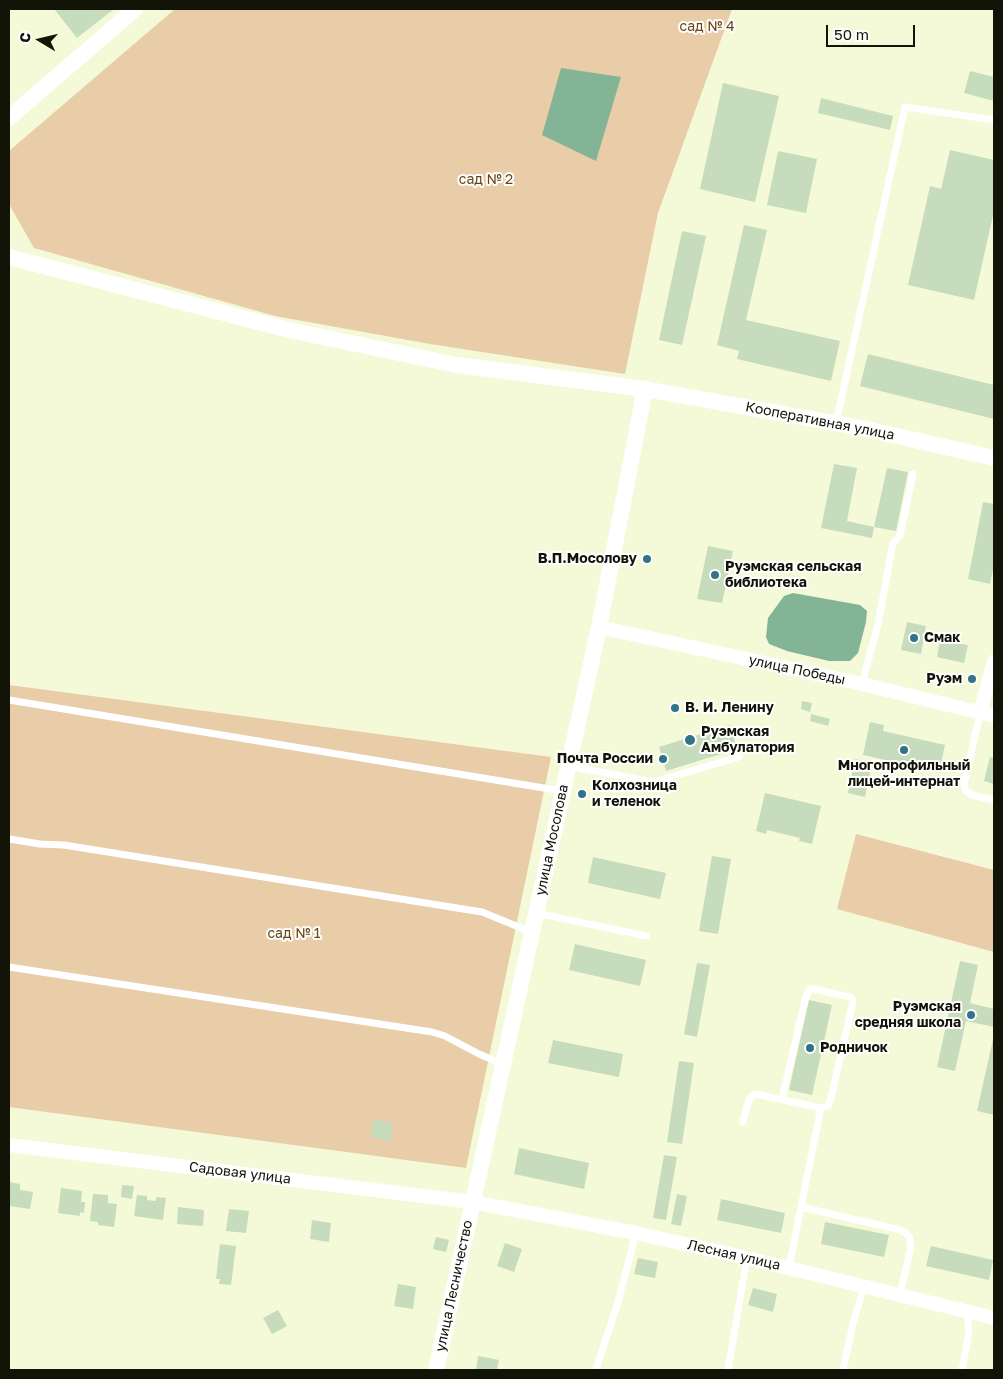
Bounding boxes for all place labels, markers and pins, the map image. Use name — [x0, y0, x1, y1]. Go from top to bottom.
place label: В.П.Мосолову — [538, 551, 637, 567]
marker: В.П.Мосолову — [641, 553, 653, 565]
place label: Руэмская сельская библиотека — [725, 559, 861, 592]
marker: Руэмская сельская библиотека — [709, 569, 721, 581]
place label: Смак — [924, 630, 960, 646]
marker: Смак — [908, 632, 920, 644]
place label: Руэм — [926, 671, 962, 687]
marker: Руэм — [966, 673, 978, 685]
place label: В. И. Ленину — [685, 700, 774, 716]
marker: В. И. Ленину — [669, 702, 681, 714]
place label: Руэмская Амбулатория — [701, 724, 795, 756]
marker: Руэмская Амбулатория — [683, 733, 697, 747]
marker: Многопрофильный лицей-интернат — [898, 744, 910, 756]
place label: Почта России — [557, 751, 653, 767]
marker: Почта России — [657, 753, 669, 765]
place label: Многопрофильный лицей-интернат — [838, 758, 970, 790]
place label: Колхозница и теленок — [592, 778, 677, 810]
marker: Колхозница и теленок — [576, 788, 588, 800]
place label: Руэмская средняя школа — [855, 999, 961, 1032]
marker: Руэмская средняя школа — [965, 1009, 977, 1021]
place label: Родничок — [820, 1040, 888, 1056]
marker: Родничок — [804, 1042, 816, 1054]

